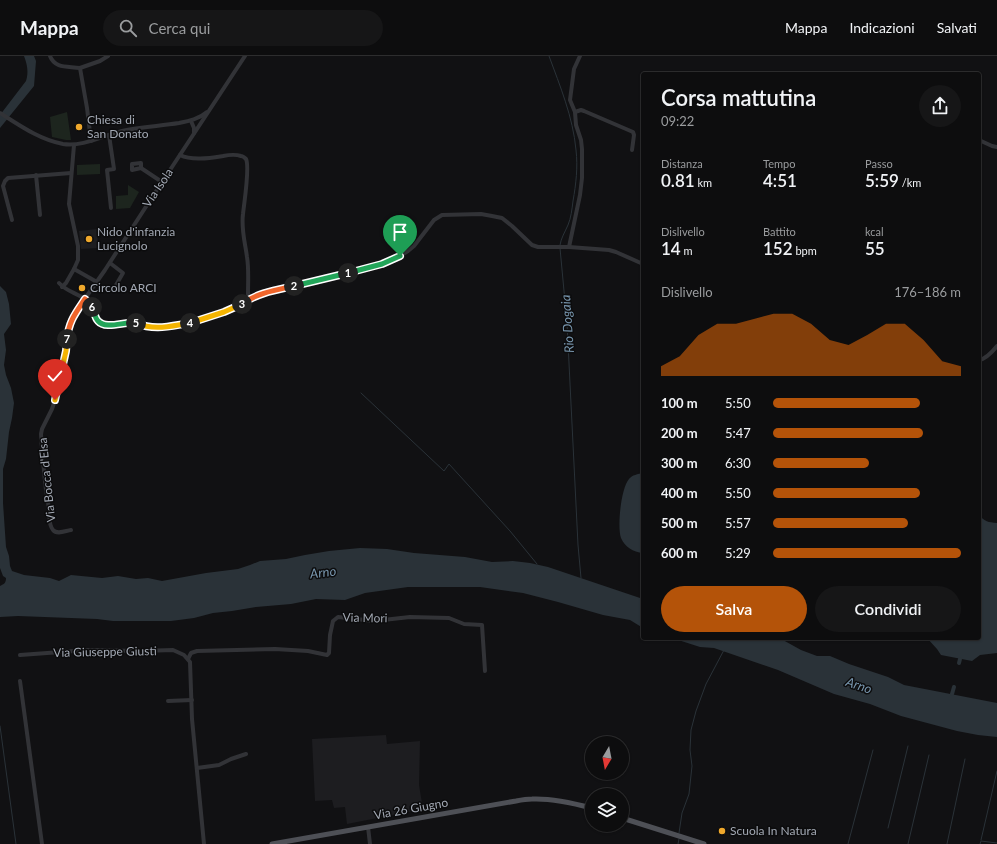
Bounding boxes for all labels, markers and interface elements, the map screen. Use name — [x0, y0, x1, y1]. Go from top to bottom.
search box — [103, 10, 383, 46]
text: Mappa — [20, 16, 79, 39]
icon: search — [117, 17, 139, 39]
text: Cerca qui — [149, 19, 210, 37]
text: Mappa — [785, 19, 827, 36]
text: Indicazioni — [849, 19, 915, 36]
text: Salvati — [937, 19, 977, 36]
text: Corsa mattutina — [661, 84, 816, 111]
button: share — [919, 85, 961, 127]
place label: Chiesa di San Donato — [87, 112, 149, 141]
text: 09:22 — [661, 113, 694, 129]
marker: Chiesa di San Donato — [74, 122, 84, 132]
text: Distanza — [661, 157, 703, 170]
text: Tempo — [763, 157, 795, 170]
text: Passo — [865, 157, 893, 170]
street label: Via Isola — [139, 165, 176, 210]
text: 0.81 — [661, 170, 695, 191]
text: 4:51 — [763, 170, 797, 191]
text: 5:59 — [865, 170, 899, 191]
text: km — [695, 176, 712, 189]
text: /km — [899, 176, 921, 189]
pin — [383, 215, 417, 256]
icon: arrive — [389, 221, 411, 243]
place label: Nido d'infanzia Lucignolo — [97, 224, 175, 253]
text: Dislivello — [661, 225, 705, 238]
text: Battito — [763, 225, 796, 238]
text: kcal — [865, 225, 884, 238]
marker: Nido d'infanzia Lucignolo — [84, 234, 94, 244]
text: 14 — [661, 238, 681, 259]
text: 152 — [763, 238, 793, 259]
text: 55 — [865, 238, 885, 259]
text: m — [681, 244, 693, 257]
text: bpm — [793, 244, 817, 257]
pin: 1 — [338, 263, 358, 283]
text: 1 — [345, 266, 351, 279]
pin: 2 — [284, 276, 304, 296]
text: 2 — [291, 279, 297, 292]
place label: Circolo ARCI — [90, 280, 157, 295]
marker: Circolo ARCI — [77, 283, 87, 293]
text: Dislivello — [661, 284, 713, 300]
text: 176–186 m — [894, 284, 961, 300]
pin: 3 — [232, 294, 252, 314]
water label: Rio Dogaia — [557, 294, 577, 354]
pin: 6 — [82, 297, 102, 317]
text: 3 — [239, 297, 245, 310]
text: 6 — [89, 300, 95, 313]
pin: 5 — [126, 313, 146, 333]
pin: 4 — [180, 313, 200, 333]
text: 5 — [133, 316, 139, 329]
text: 4 — [187, 316, 193, 329]
pin: 7 — [57, 329, 77, 349]
text: 7 — [64, 332, 70, 345]
pin — [38, 359, 72, 400]
icon: check — [44, 365, 66, 387]
text: 100 m — [661, 395, 698, 411]
text: 5:50 — [725, 395, 751, 411]
text: 200 m — [661, 425, 698, 441]
text: 5:47 — [725, 425, 751, 441]
street label: Via Bocca d'Elsa — [35, 437, 58, 523]
text: 300 m — [661, 455, 698, 471]
text: 6:30 — [725, 455, 751, 471]
text: 400 m — [661, 485, 698, 501]
text: 5:50 — [725, 485, 751, 501]
text: 500 m — [661, 515, 698, 531]
text: 5:57 — [725, 515, 751, 531]
text: 600 m — [661, 545, 698, 561]
text: 5:29 — [725, 545, 751, 561]
water label: Arno — [308, 562, 337, 582]
button: Salva — [661, 586, 807, 632]
button: Condividi — [815, 586, 961, 632]
street label: Via Mori — [342, 610, 388, 625]
street label: Via Giuseppe Giusti — [53, 643, 157, 660]
water label: Arno — [843, 673, 874, 697]
north arrow — [585, 736, 629, 780]
map controls — [585, 736, 629, 832]
button: layers — [585, 788, 629, 832]
street label: Via 26 Giugno — [373, 795, 449, 822]
place label: Scuola In Natura — [730, 823, 817, 838]
marker: Scuola In Natura — [717, 826, 727, 836]

